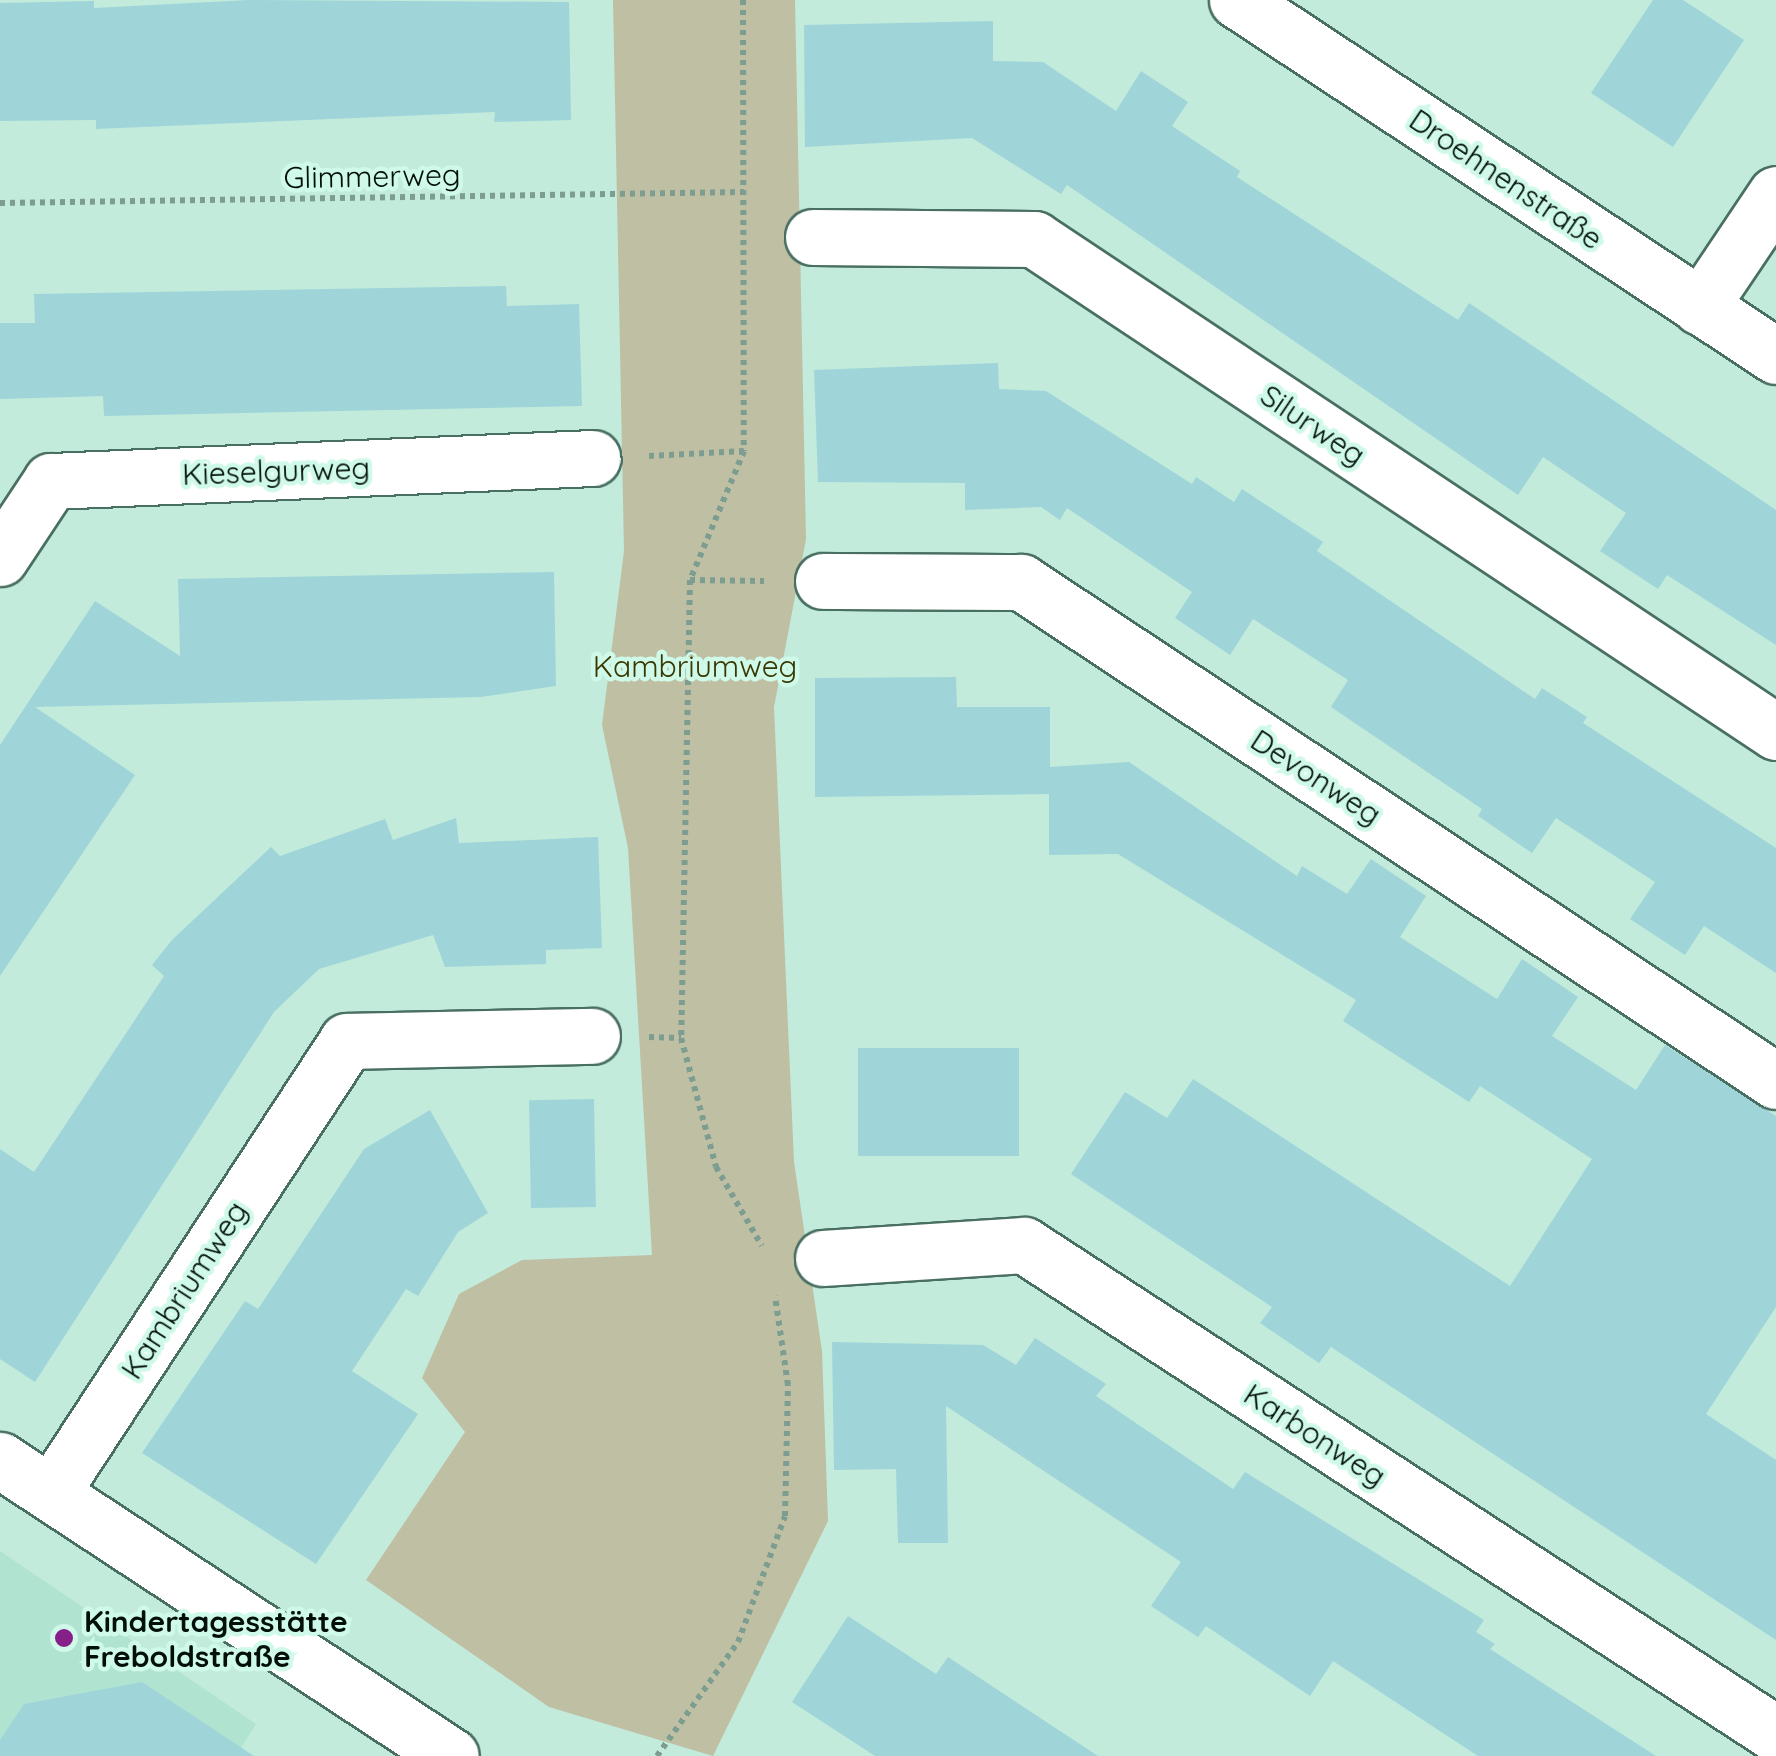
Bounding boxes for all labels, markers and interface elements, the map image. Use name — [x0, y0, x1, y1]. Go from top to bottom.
street label: Droehnenstraße — [1403, 101, 1609, 257]
street label: Glimmerweg — [283, 156, 461, 196]
street label: Silurweg — [1254, 377, 1372, 473]
street label: Kieselgurweg — [181, 450, 371, 492]
park label: Kambriumweg — [593, 648, 797, 684]
street label: Devonweg — [1244, 722, 1388, 832]
street label: Kambriumweg — [113, 1194, 255, 1386]
street label: Karbonweg — [1237, 1376, 1393, 1494]
place label: Kindertagesstätte Freboldstraße — [84, 1603, 348, 1674]
marker: Kindertagesstätte Freboldstraße — [53, 1627, 75, 1649]

